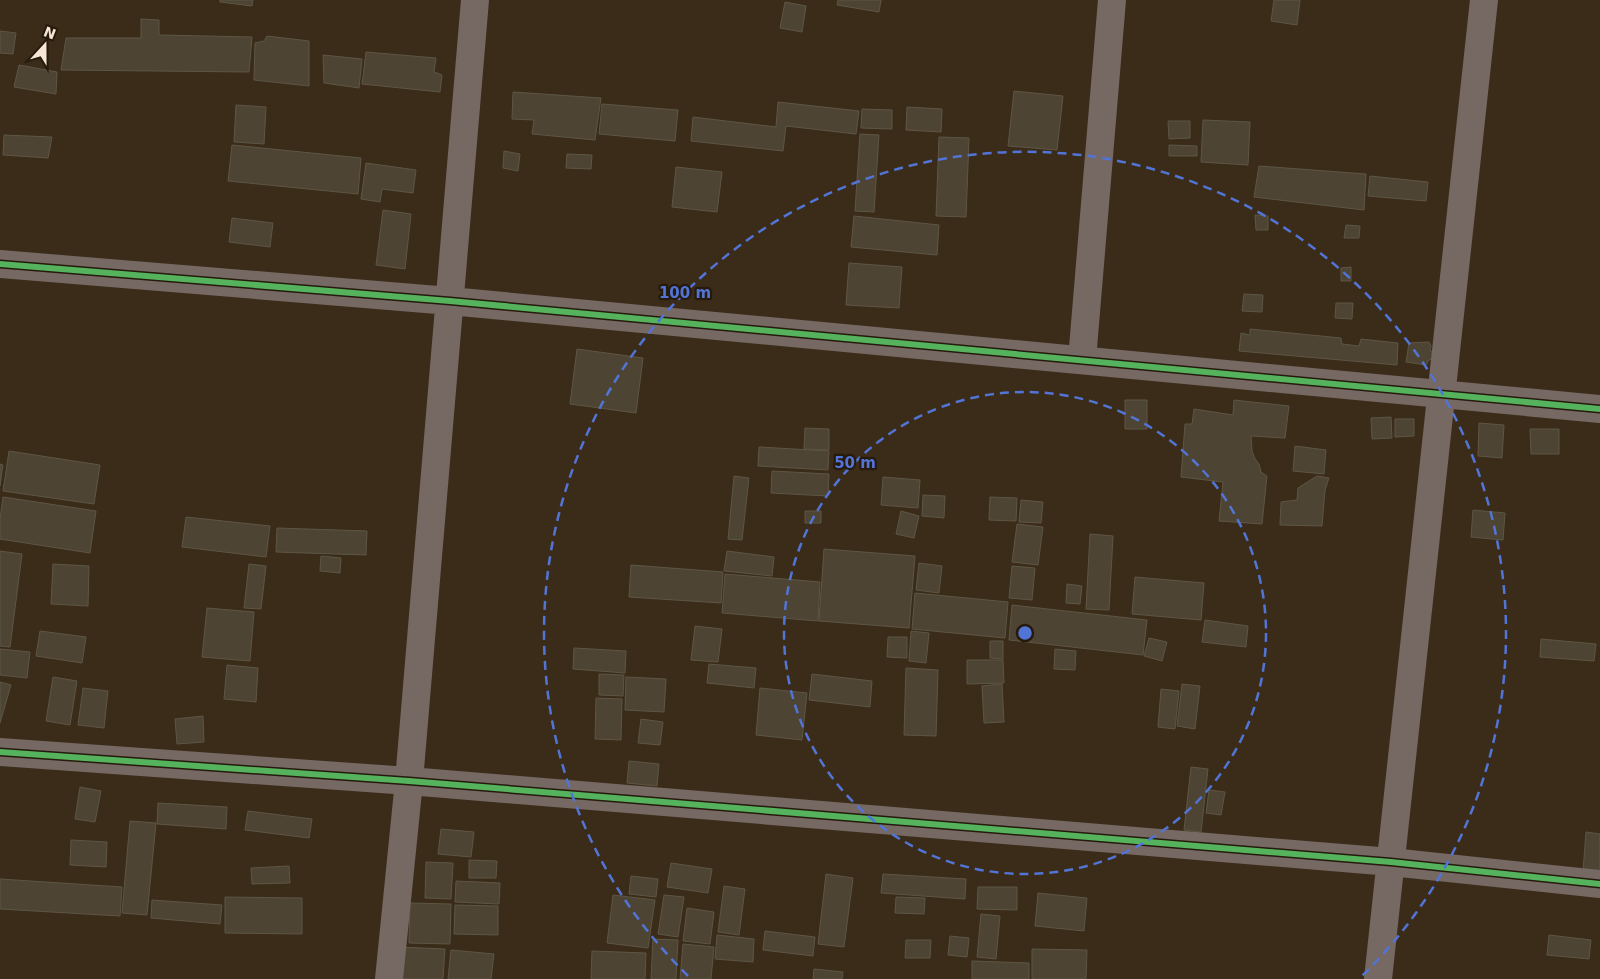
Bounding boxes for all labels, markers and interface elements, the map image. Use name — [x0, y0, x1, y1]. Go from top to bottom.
north arrow — [20, 20, 70, 70]
text: N — [41, 23, 58, 42]
text: 100 m — [659, 284, 711, 302]
text: 50 m — [834, 454, 876, 472]
centre of rings — [1016, 624, 1034, 642]

